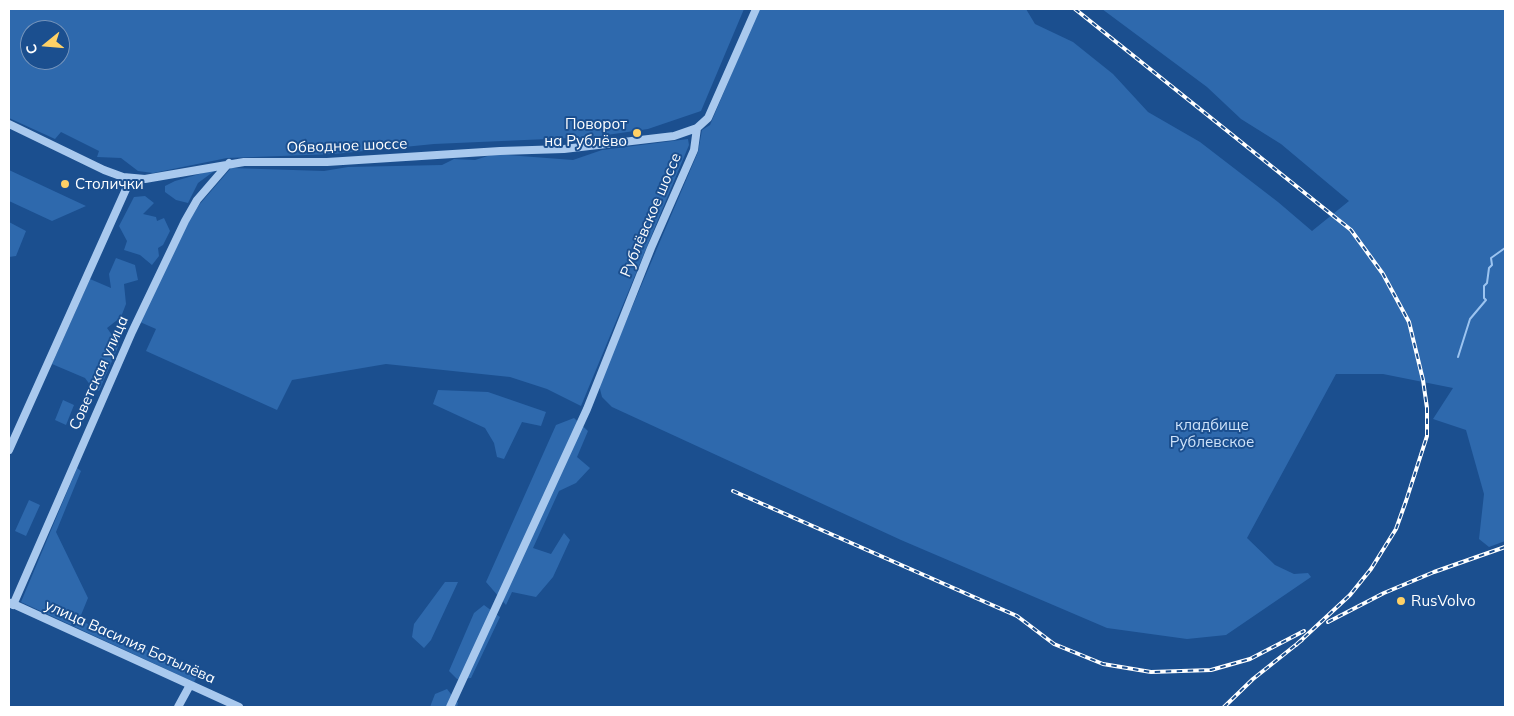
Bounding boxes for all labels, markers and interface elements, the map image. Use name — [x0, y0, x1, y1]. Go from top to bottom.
north arrow — [20, 20, 70, 70]
text: С — [22, 42, 42, 56]
place label: Поворот на Рублёво — [544, 115, 627, 150]
marker: Поворот на Рублёво — [631, 127, 643, 139]
street label: Обводное шоссе — [286, 135, 408, 157]
street label: Рублёвское шоссе — [617, 150, 685, 280]
place label: Столички — [75, 175, 144, 193]
marker: Столички — [59, 178, 71, 190]
street label: Советская улица — [66, 313, 132, 433]
park label: кладбище Рублевское — [1170, 416, 1254, 451]
place label: RusVolvo — [1411, 592, 1476, 610]
marker: RusVolvo — [1395, 595, 1407, 607]
street label: улица Василия Ботылёва — [42, 596, 218, 688]

